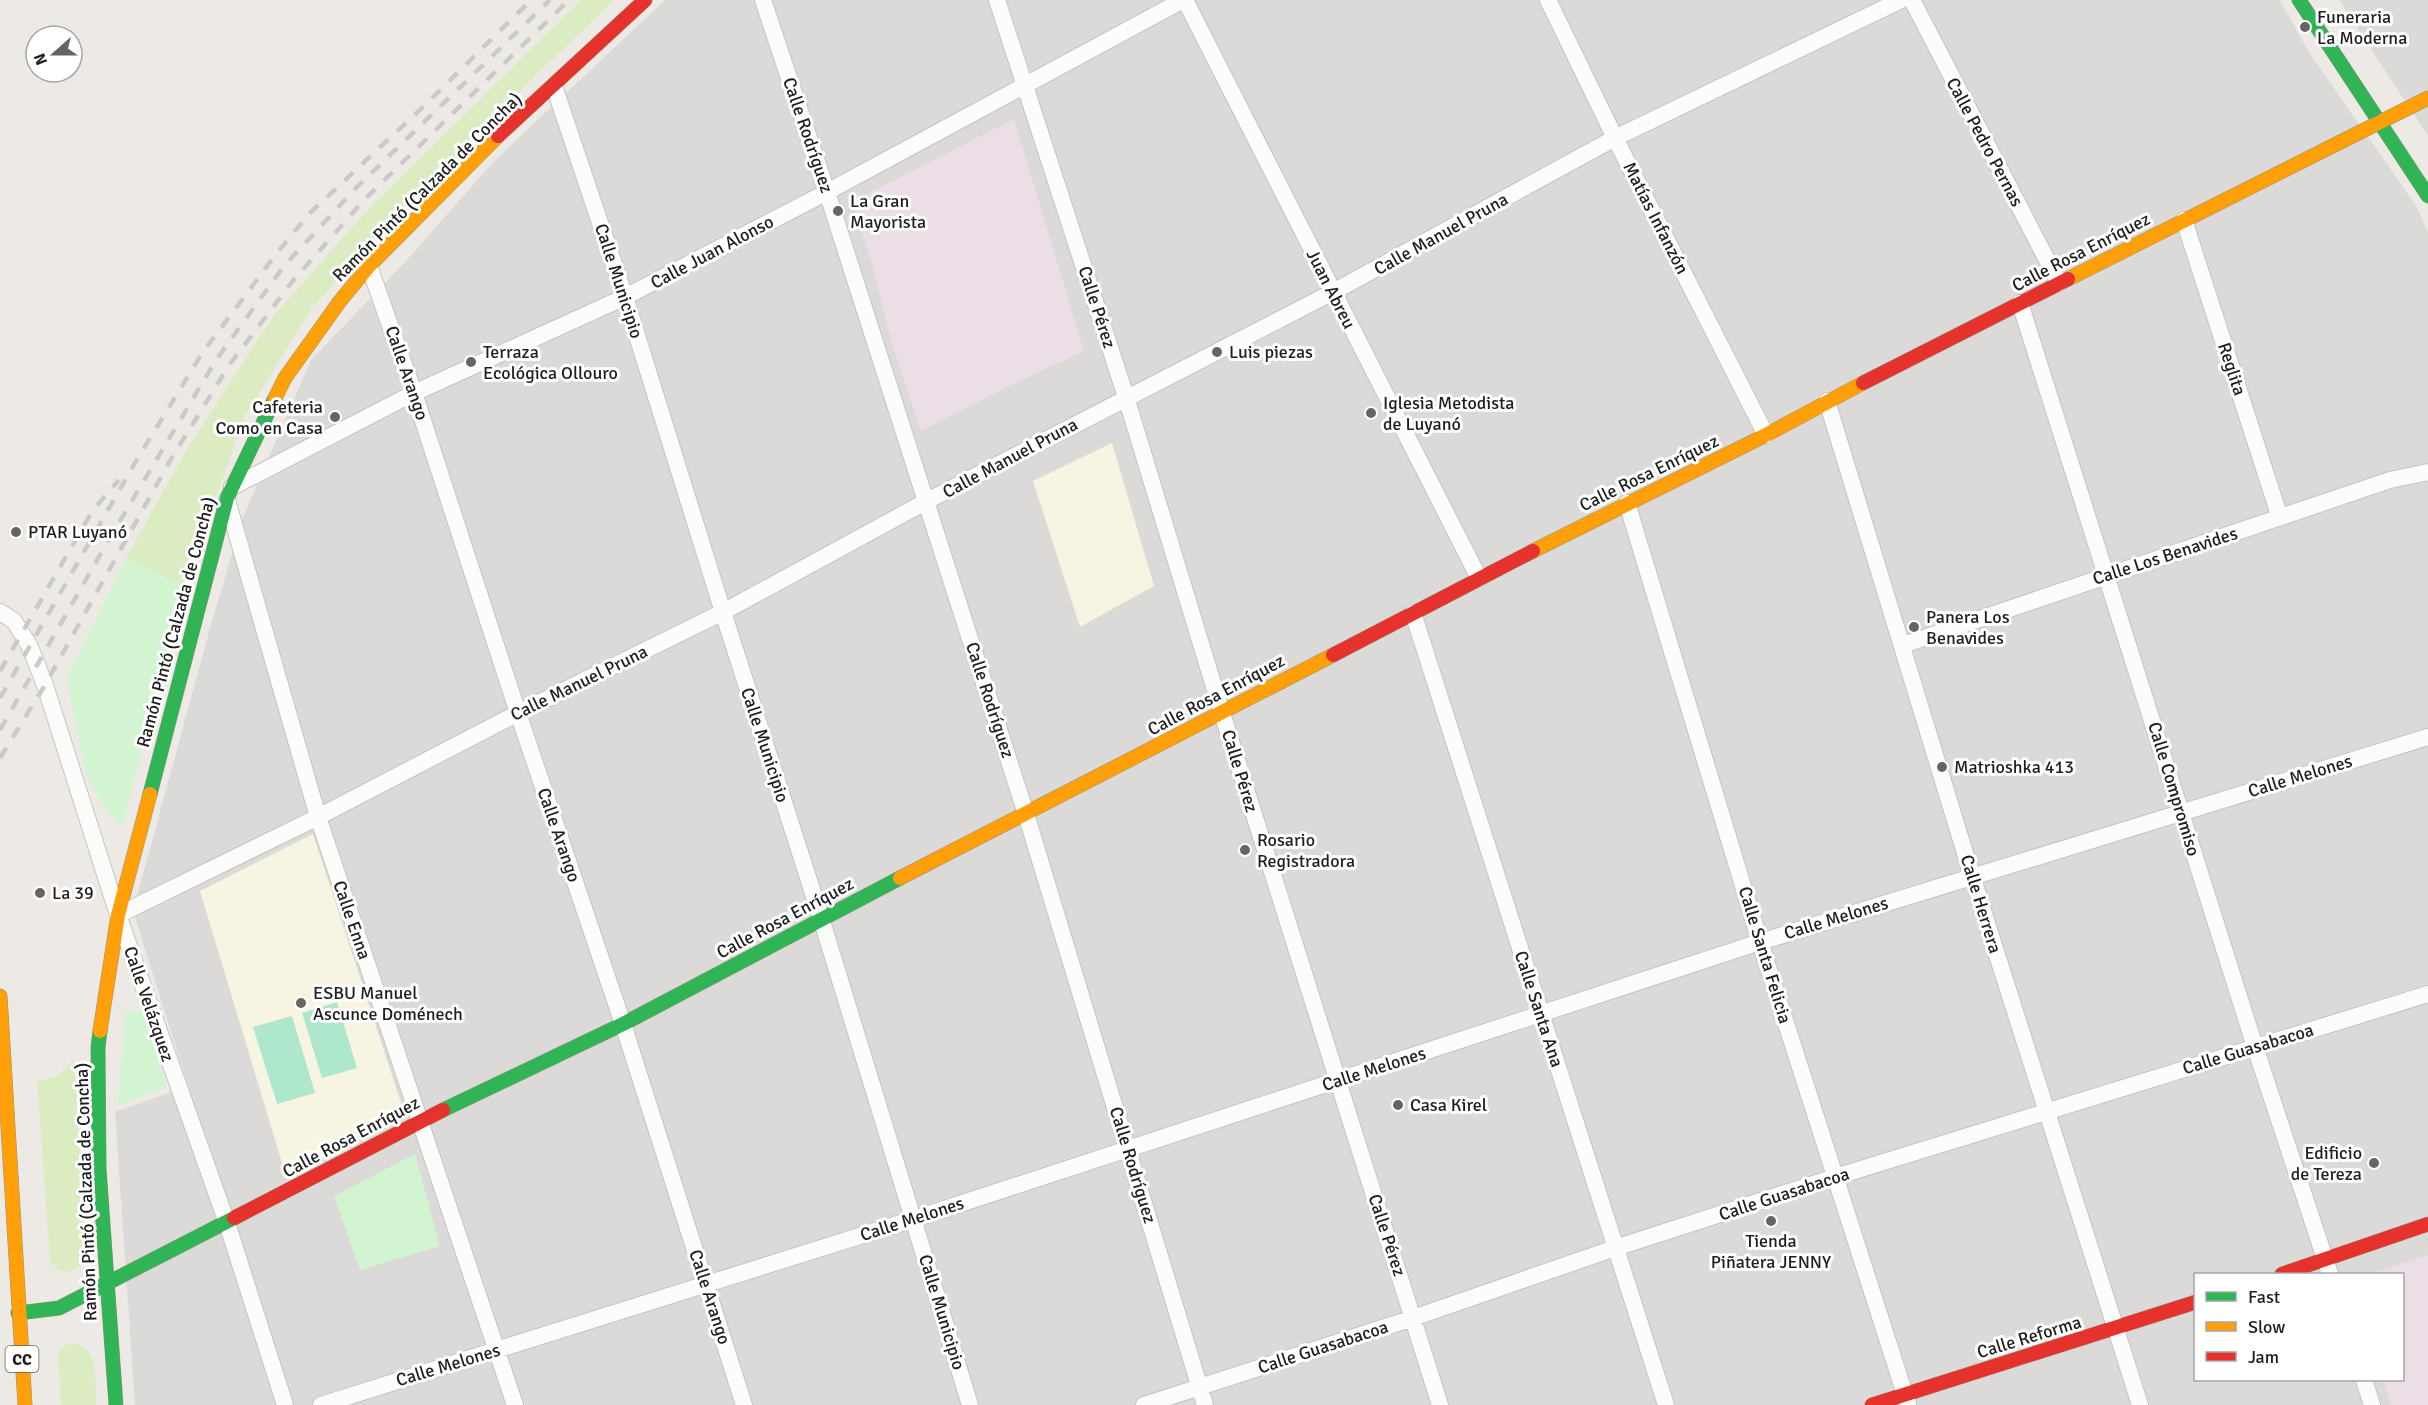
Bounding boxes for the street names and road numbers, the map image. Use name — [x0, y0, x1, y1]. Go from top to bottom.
street label: Calle Rodríguez — [778, 74, 838, 196]
street label: Calle Pedro Pernas — [1942, 74, 2028, 210]
street label: Ramón Pintó (Calzada de Concha) — [328, 88, 526, 286]
street label: Matías Infanzón — [1618, 158, 1694, 278]
street label: Calle Manuel Pruna — [1370, 188, 1512, 280]
street label: Calle Rosa Enríquez — [2008, 208, 2154, 296]
street label: Calle Juan Alonso — [647, 210, 777, 294]
street label: Calle Municipio — [590, 221, 648, 341]
street label: Juan Abreu — [1302, 245, 1360, 333]
street label: Calle Pérez — [1073, 263, 1121, 351]
street label: Calle Arango — [381, 323, 433, 423]
street label: Reglita — [2213, 340, 2251, 398]
street label: Calle Manuel Pruna — [939, 413, 1081, 503]
street label: Calle Rosa Enríquez — [1576, 430, 1722, 516]
street label: Ramón Pintó (Calzada de Concha) — [132, 494, 220, 750]
street label: Calle Los Benavides — [2090, 522, 2240, 590]
street label: Calle Rodríguez — [961, 639, 1019, 761]
street label: Calle Manuel Pruna — [507, 640, 651, 726]
street label: Calle Rosa Enríquez — [1144, 650, 1288, 740]
street label: Calle Municipio — [736, 685, 794, 805]
street label: Calle Compromiso — [2143, 719, 2205, 859]
street label: Calle Pérez — [1217, 727, 1263, 815]
street label: Calle Melones — [2245, 750, 2355, 802]
street label: Calle Arango — [533, 785, 585, 885]
street label: Calle Herrera — [1956, 852, 2006, 956]
street label: Calle Rosa Enríquez — [713, 873, 857, 963]
street label: Calle Enna — [328, 878, 376, 962]
street label: Calle Santa Felicia — [1734, 884, 1796, 1026]
street label: Calle Melones — [1781, 892, 1891, 944]
street label: Calle Velázquez — [119, 944, 179, 1064]
street label: Calle Santa Ana — [1510, 948, 1568, 1070]
street label: Calle Guasabacoa — [2180, 1019, 2316, 1079]
street label: Calle Melones — [1319, 1042, 1429, 1096]
street label: Ramón Pintó (Calzada de Concha) — [70, 1062, 102, 1322]
street label: Calle Rosa Enríquez — [279, 1092, 423, 1182]
street label: Calle Rodríguez — [1105, 1104, 1161, 1226]
street label: Calle Guasabacoa — [1716, 1163, 1852, 1225]
street label: Calle Pérez — [1363, 1191, 1411, 1279]
street label: Calle Melones — [857, 1192, 967, 1246]
street label: Calle Arango — [684, 1247, 736, 1347]
street label: Calle Municipio — [914, 1252, 970, 1372]
street label: Calle Reforma — [1974, 1311, 2084, 1363]
street label: Calle Guasabacoa — [1255, 1316, 1391, 1378]
street label: Calle Melones — [393, 1339, 503, 1391]
road number: CC — [5, 1346, 38, 1372]

